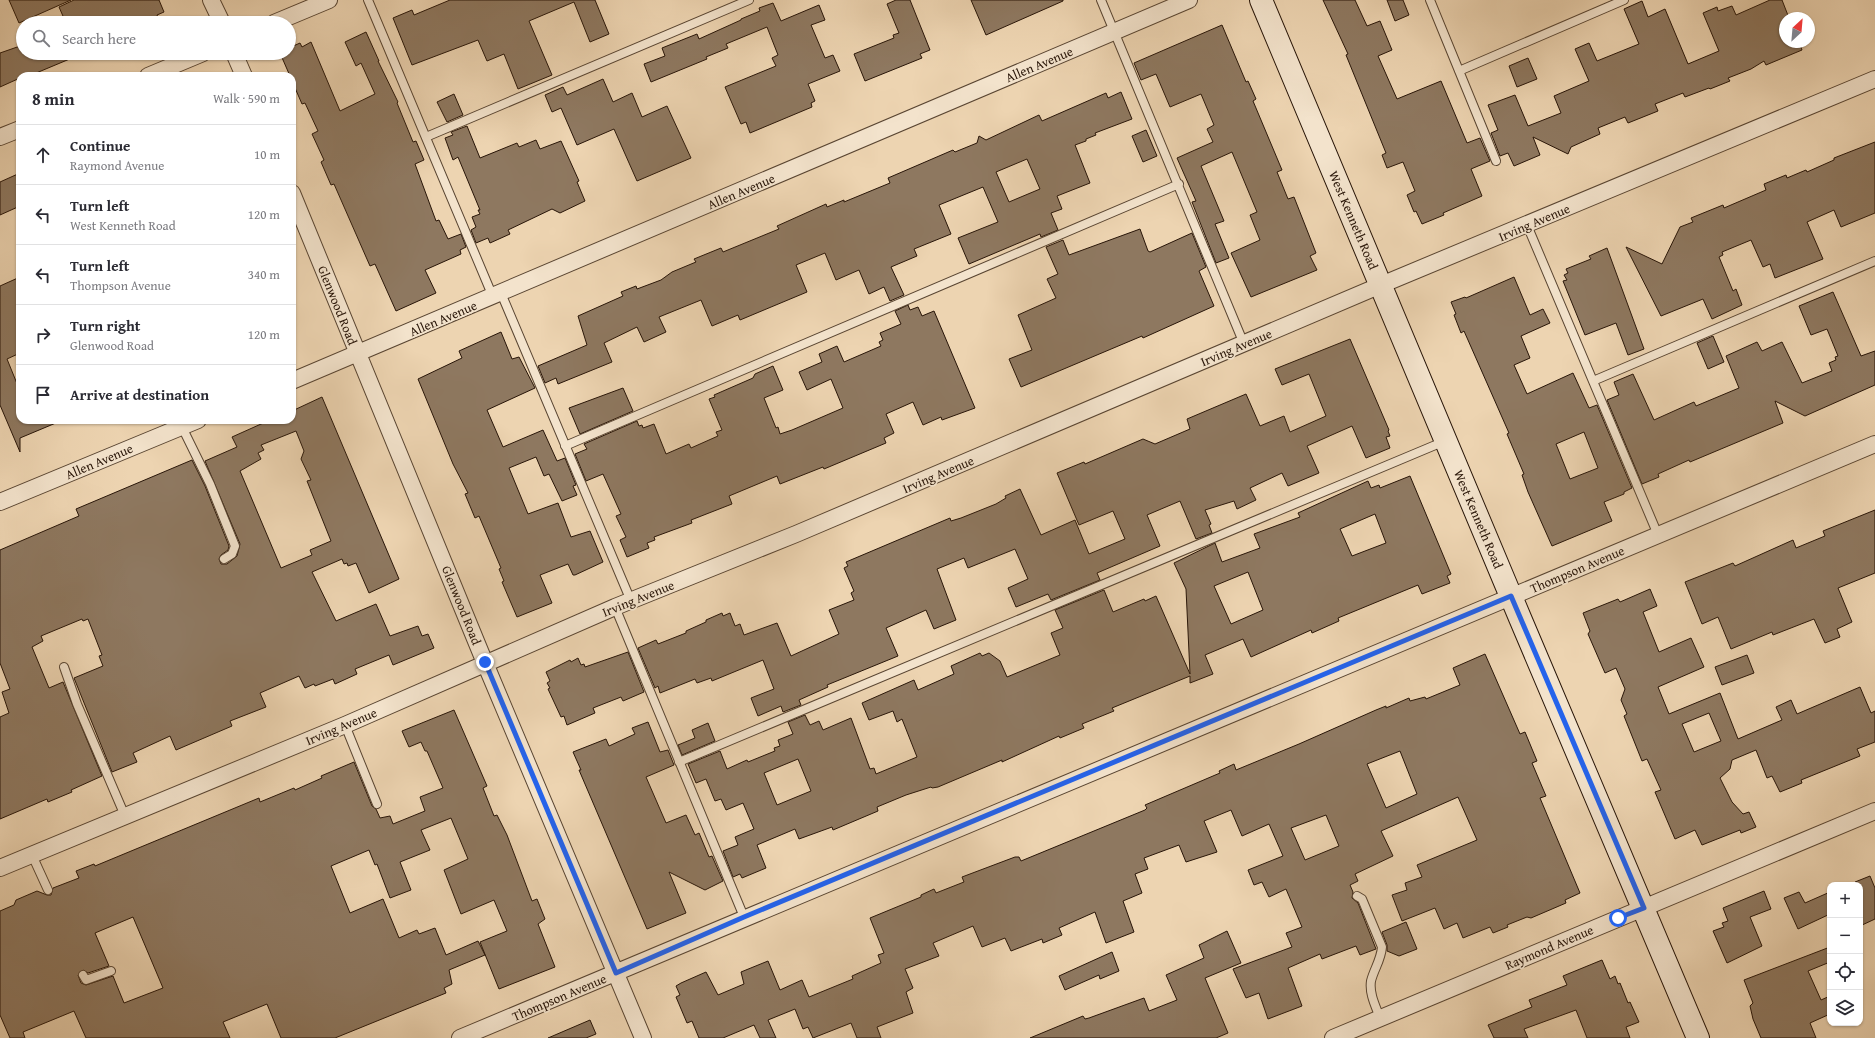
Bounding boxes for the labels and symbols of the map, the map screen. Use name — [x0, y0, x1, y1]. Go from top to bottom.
north arrow — [1779, 12, 1815, 48]
street label: Allen Avenue — [1003, 42, 1076, 87]
street label: West Kenneth Road — [1324, 168, 1383, 273]
street label: Allen Avenue — [705, 169, 778, 214]
street label: Irving Avenue — [1495, 199, 1573, 246]
street label: Glenwood Road — [313, 263, 362, 348]
street label: Allen Avenue — [407, 296, 480, 341]
street label: Irving Avenue — [1197, 324, 1275, 371]
street label: Allen Avenue — [63, 439, 136, 484]
street label: Irving Avenue — [899, 451, 977, 498]
street label: West Kenneth Road — [1449, 467, 1508, 572]
street label: Thompson Avenue — [1527, 541, 1627, 598]
street label: Glenwood Road — [437, 563, 486, 648]
street label: Irving Avenue — [599, 575, 677, 622]
route end — [476, 653, 494, 671]
street label: Irving Avenue — [302, 703, 380, 750]
route start — [1609, 909, 1627, 927]
street label: Raymond Avenue — [1502, 920, 1596, 975]
street label: Thompson Avenue — [509, 969, 609, 1026]

